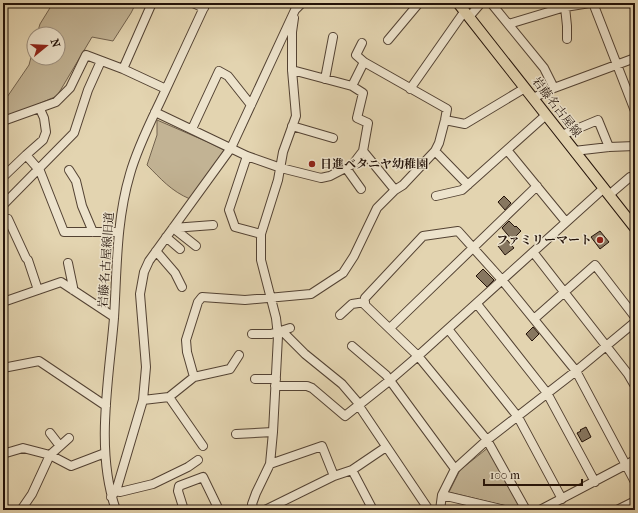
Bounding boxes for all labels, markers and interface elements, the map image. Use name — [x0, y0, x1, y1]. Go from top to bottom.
north arrow — [26, 26, 66, 66]
text: N — [48, 37, 63, 50]
street label: 岩藤名古屋線 — [529, 74, 585, 140]
place label: 日進ベタニヤ幼稚園 — [320, 157, 428, 171]
marker: 日進ベタニヤ幼稚園 — [307, 159, 317, 169]
street label: 岩藤名古屋線旧道 — [96, 212, 116, 308]
place label: ファミリーマート — [496, 233, 592, 247]
marker: ファミリーマート — [595, 235, 605, 245]
scale bar — [484, 461, 582, 487]
text: 100 m — [490, 468, 520, 482]

